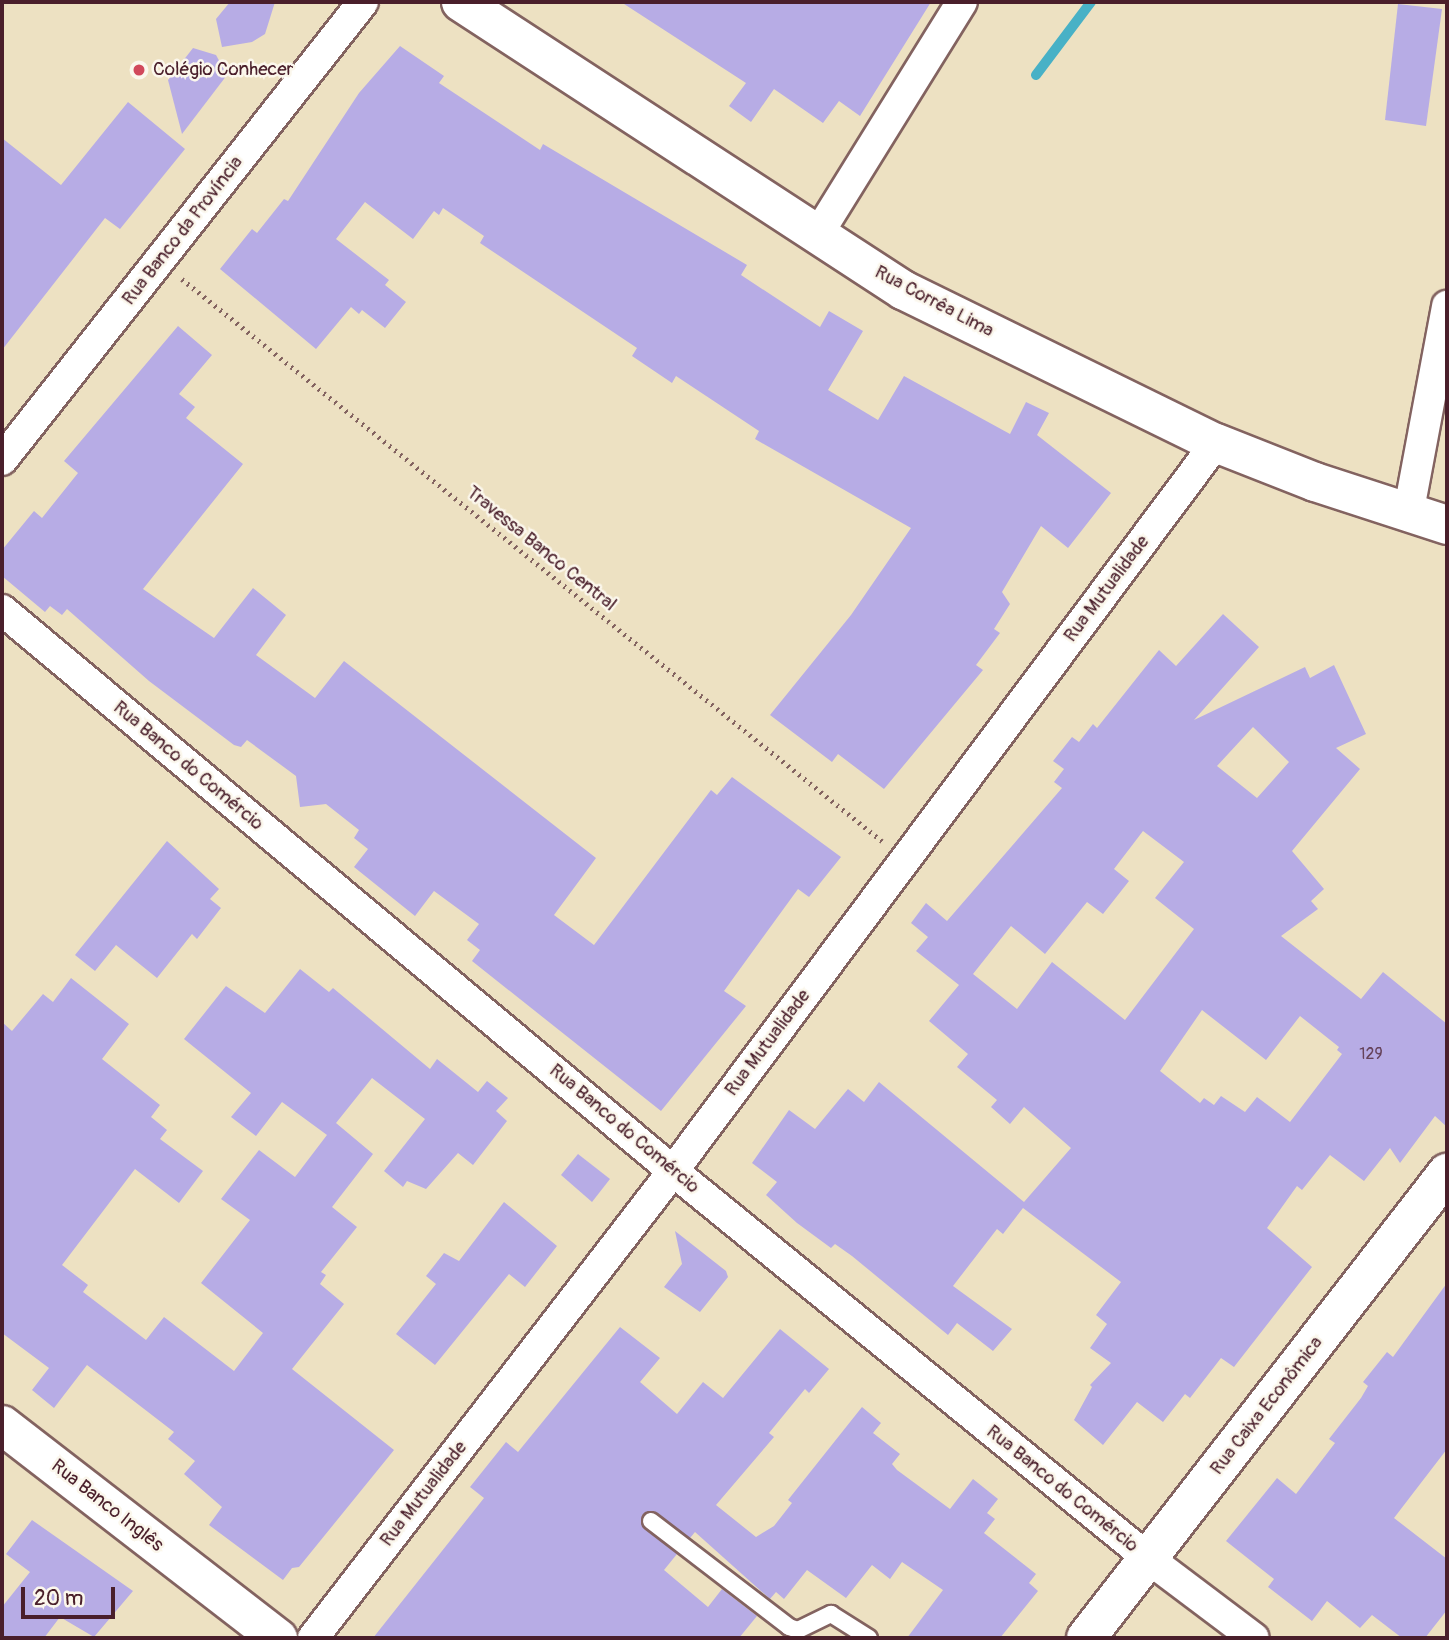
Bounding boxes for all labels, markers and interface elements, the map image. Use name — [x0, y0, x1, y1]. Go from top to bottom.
place label: Colégio Conhecer — [153, 59, 293, 81]
marker: Colégio Conhecer — [131, 62, 147, 78]
street label: Rua Banco da Província — [118, 152, 248, 310]
street label: Rua Corrêa Lima — [871, 261, 997, 343]
street label: Travessa Banco Central — [461, 482, 621, 616]
street label: Rua Mutualidade — [1059, 531, 1155, 647]
street label: Rua Banco do Comércio — [108, 697, 268, 835]
street label: Rua Mutualidade — [720, 985, 816, 1101]
house number: 129 — [1359, 1044, 1383, 1064]
street label: Rua Banco do Comércio — [544, 1060, 704, 1198]
street label: Rua Caixa Econômica — [1206, 1332, 1328, 1480]
street label: Rua Banco do Comércio — [981, 1421, 1143, 1557]
street label: Rua Mutualidade — [376, 1437, 472, 1551]
street label: Rua Banco Inglês — [46, 1455, 168, 1557]
scale bar — [24, 1574, 119, 1618]
text: 20 m — [34, 1585, 83, 1612]

